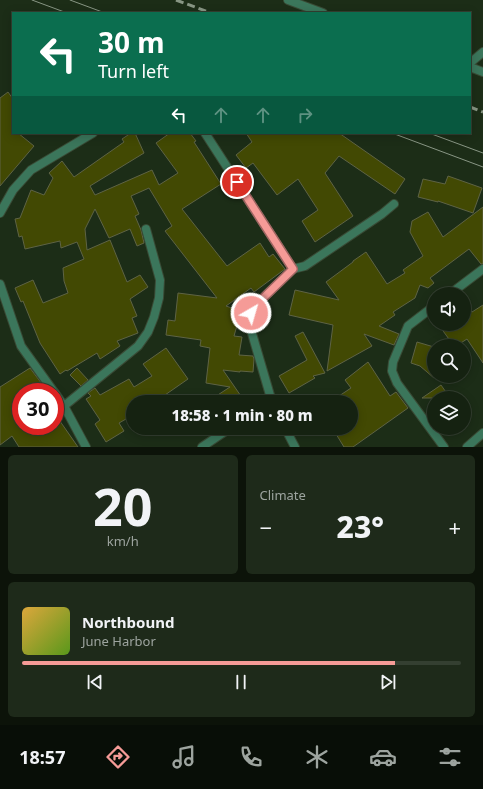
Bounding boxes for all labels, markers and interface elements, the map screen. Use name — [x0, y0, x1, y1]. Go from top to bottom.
text: 30 m — [98, 23, 165, 61]
icon: left — [32, 28, 84, 80]
text: Turn left — [98, 59, 169, 83]
icon: left — [168, 104, 190, 126]
icon: ahead — [210, 104, 232, 126]
icon: ahead — [252, 104, 274, 126]
icon: right — [294, 104, 316, 126]
pin — [220, 165, 254, 199]
icon: arrive — [226, 171, 248, 193]
map controls — [427, 287, 471, 435]
button: sound — [427, 287, 471, 331]
position arrow — [230, 292, 272, 334]
button: search — [427, 339, 471, 383]
speed limit sign: 30 — [12, 383, 64, 435]
button: layers — [427, 391, 471, 435]
text: 18:58 · 1 min · 80 m — [171, 405, 313, 425]
text: 20 — [93, 470, 153, 541]
text: Climate — [260, 486, 306, 504]
text: 23° — [337, 506, 384, 547]
text: − — [260, 512, 272, 542]
text: + — [448, 512, 461, 542]
text: km/h — [107, 532, 139, 550]
text: Northbound — [82, 612, 174, 632]
text: June Harbor — [82, 632, 156, 650]
icon: previous — [84, 671, 106, 693]
icon: pause — [230, 671, 252, 693]
icon: next — [377, 671, 399, 693]
icon: directions — [104, 743, 132, 771]
icon: music — [170, 743, 198, 771]
icon: phone — [237, 743, 265, 771]
icon: climate — [303, 743, 331, 771]
icon: car — [369, 743, 397, 771]
icon: filters — [436, 743, 464, 771]
text: 18:57 — [19, 745, 65, 769]

